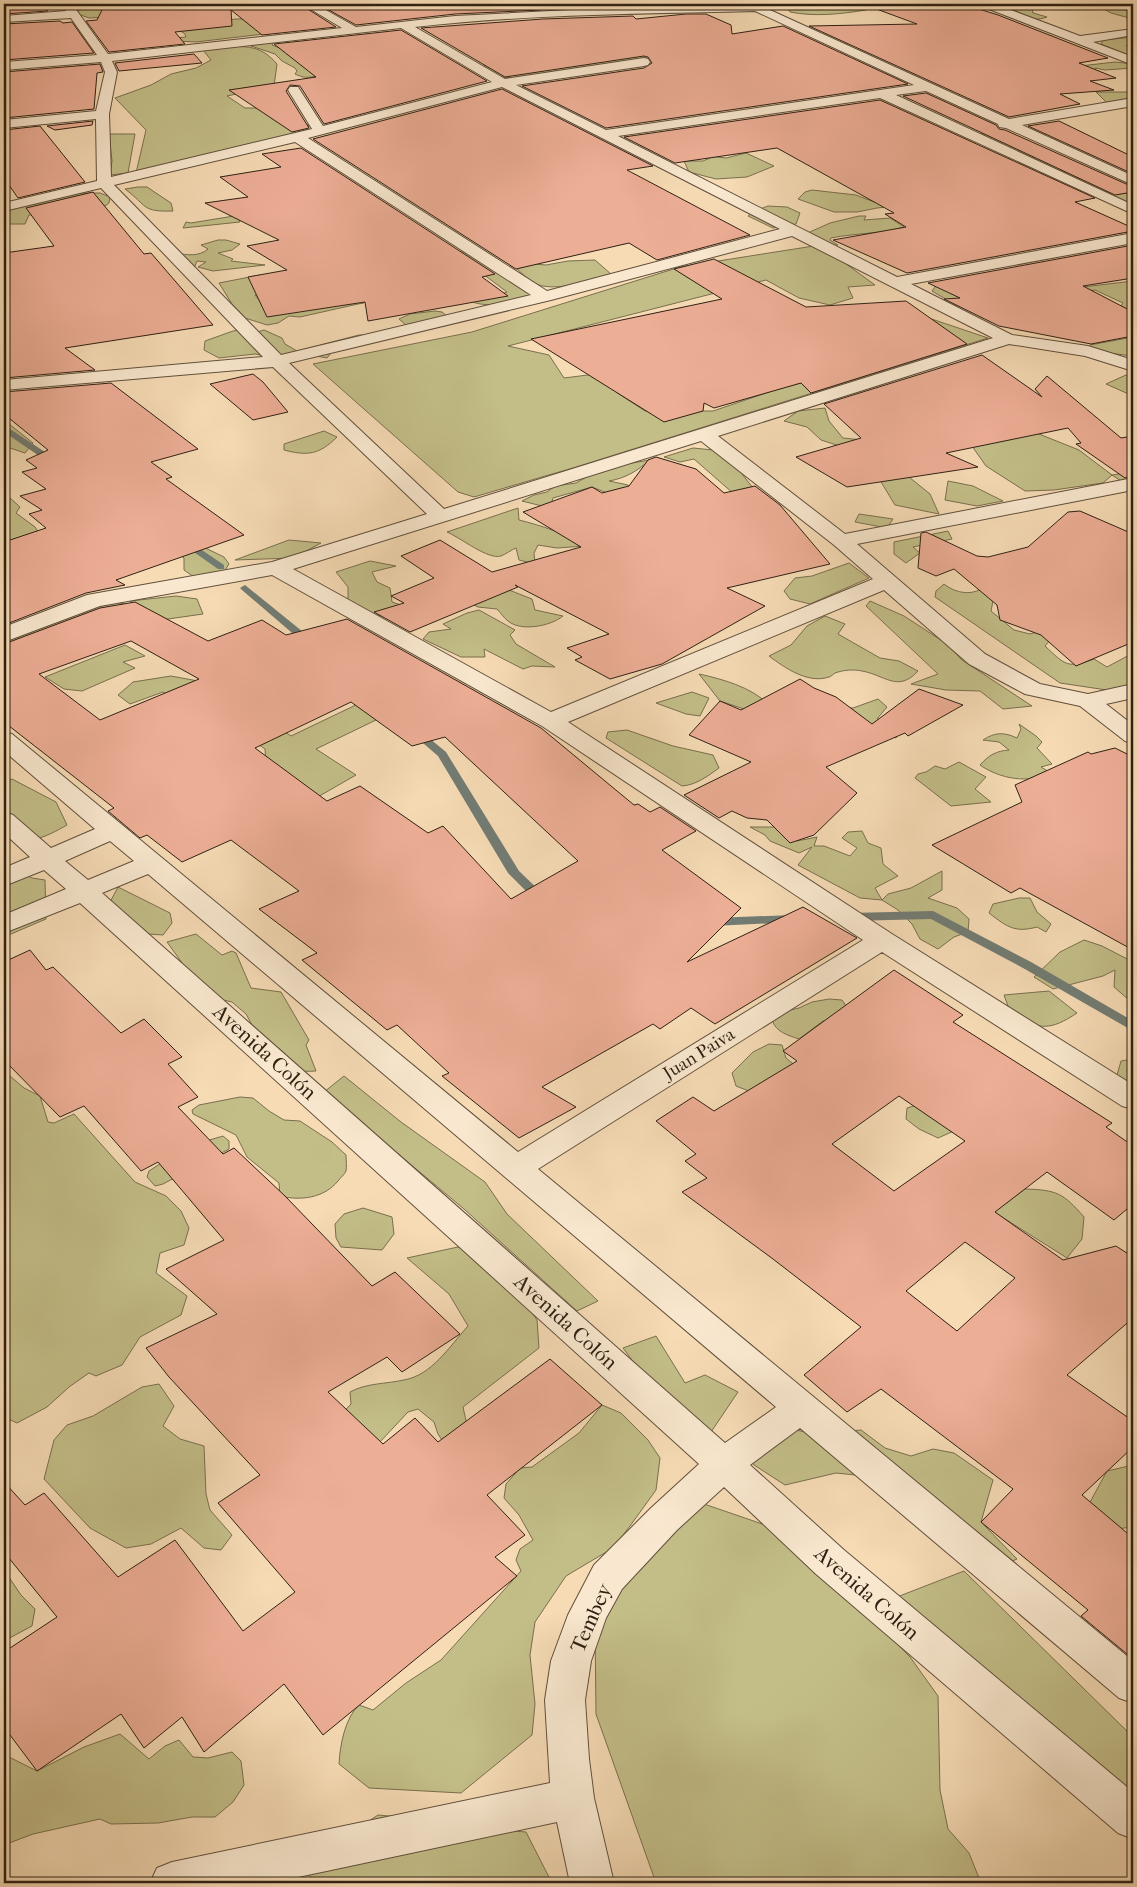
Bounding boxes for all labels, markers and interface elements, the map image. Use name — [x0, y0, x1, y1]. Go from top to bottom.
street label: Avenida Colón — [208, 999, 322, 1105]
street label: Juan Paiva — [658, 1023, 739, 1085]
street label: Avenida Colón — [509, 1269, 623, 1375]
street label: Avenida Colón — [809, 1540, 924, 1645]
street label: Tembey — [565, 1579, 617, 1656]

